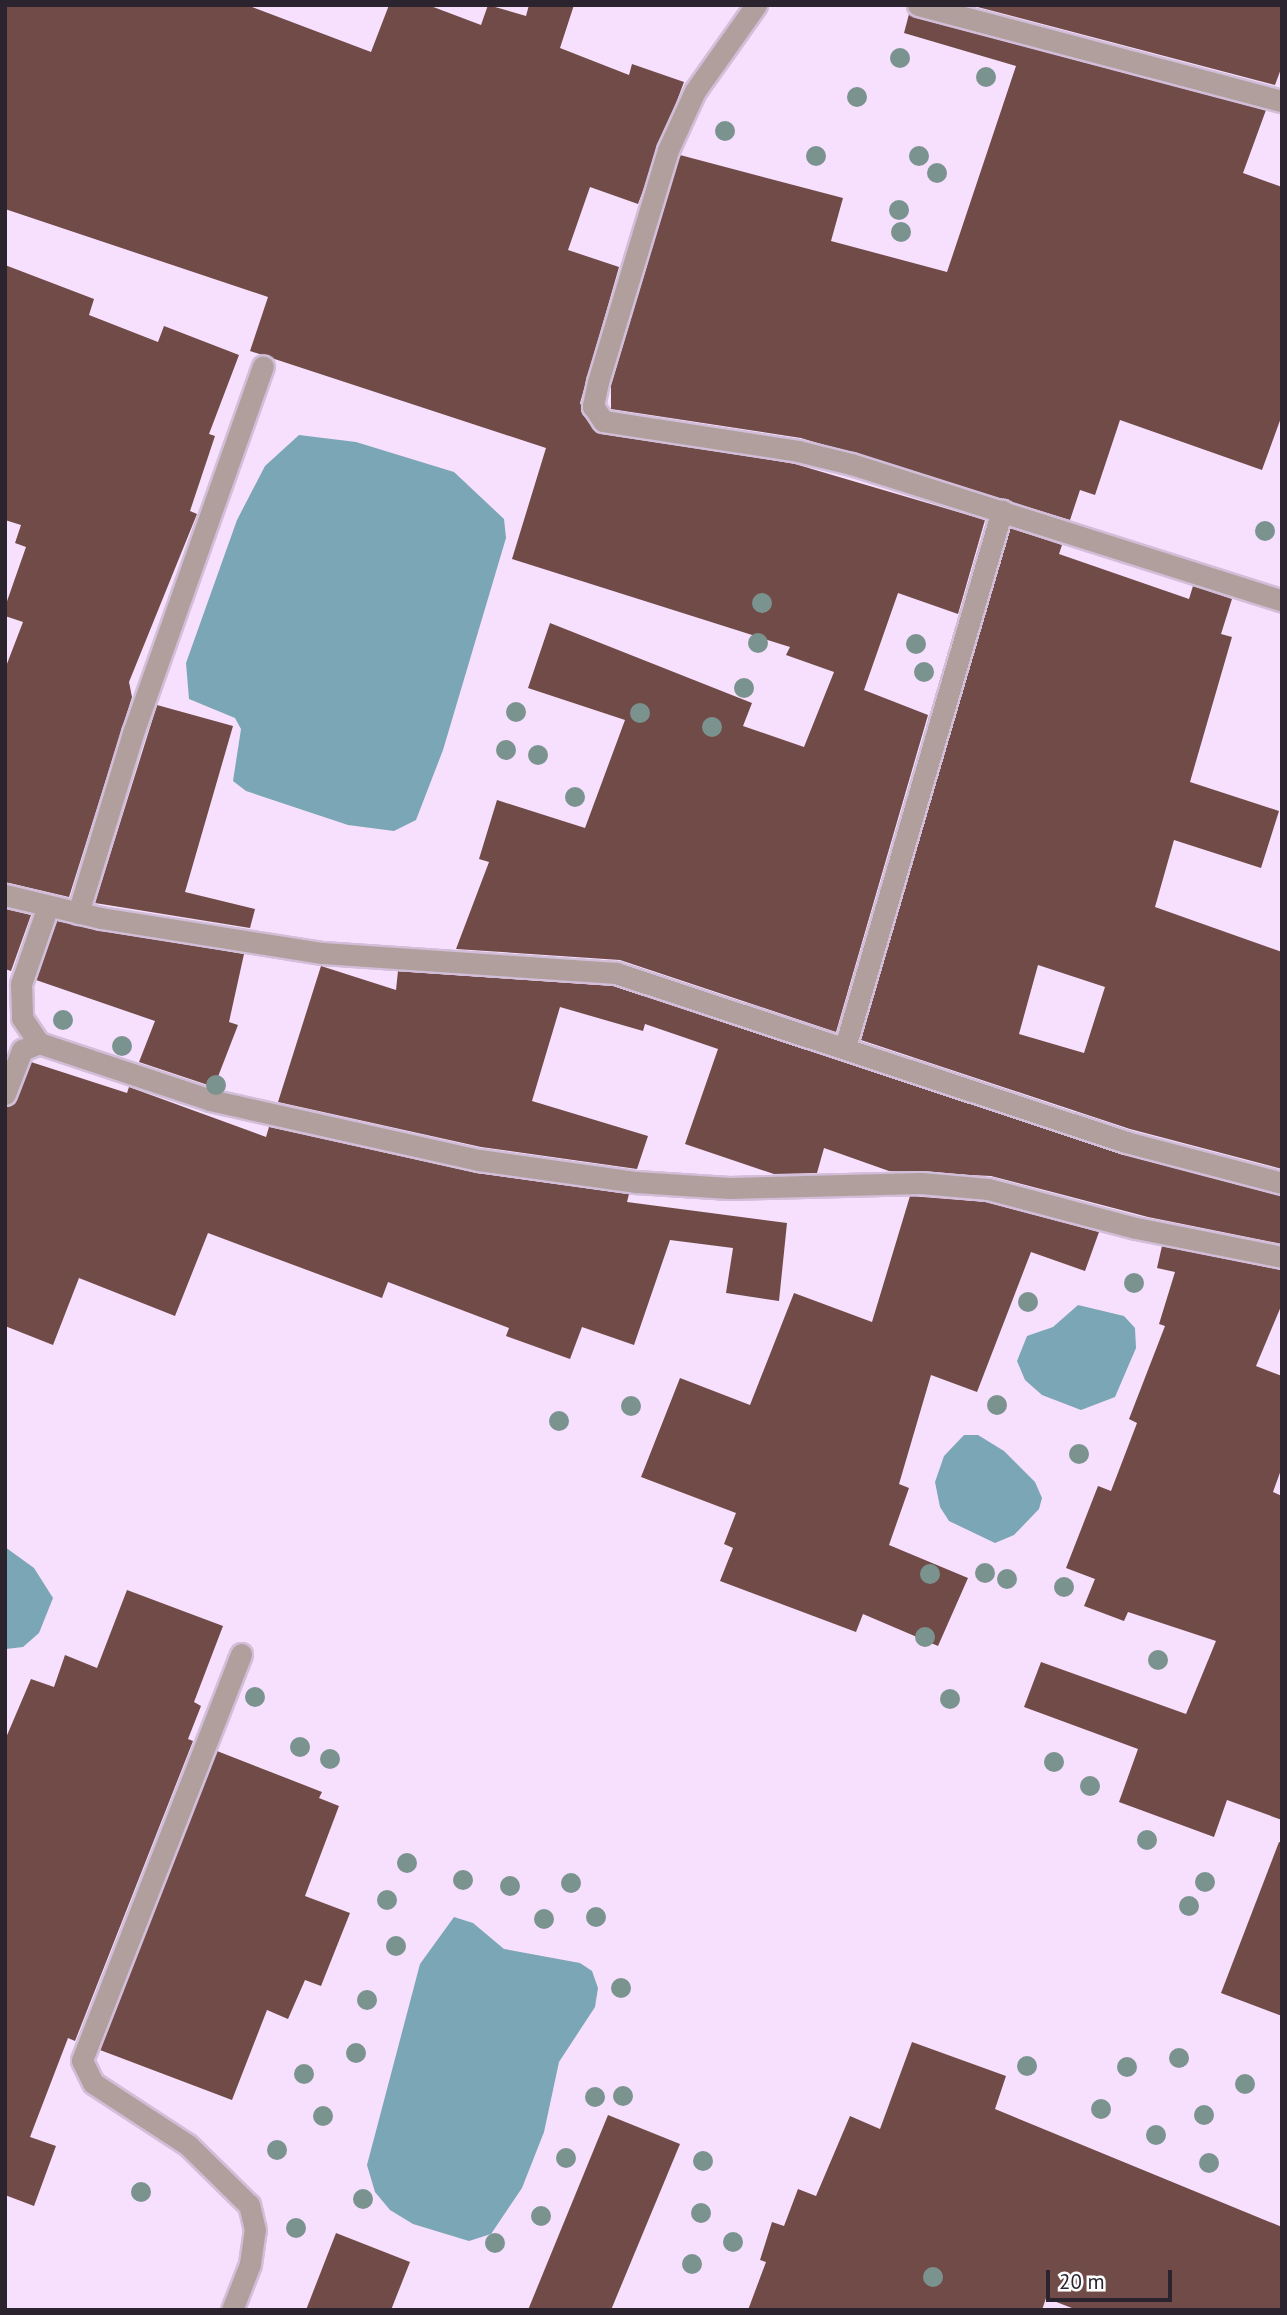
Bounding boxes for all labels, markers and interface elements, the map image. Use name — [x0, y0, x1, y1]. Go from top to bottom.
scale bar — [1049, 2256, 1175, 2300]
text: 20 m — [1059, 2268, 1105, 2295]

